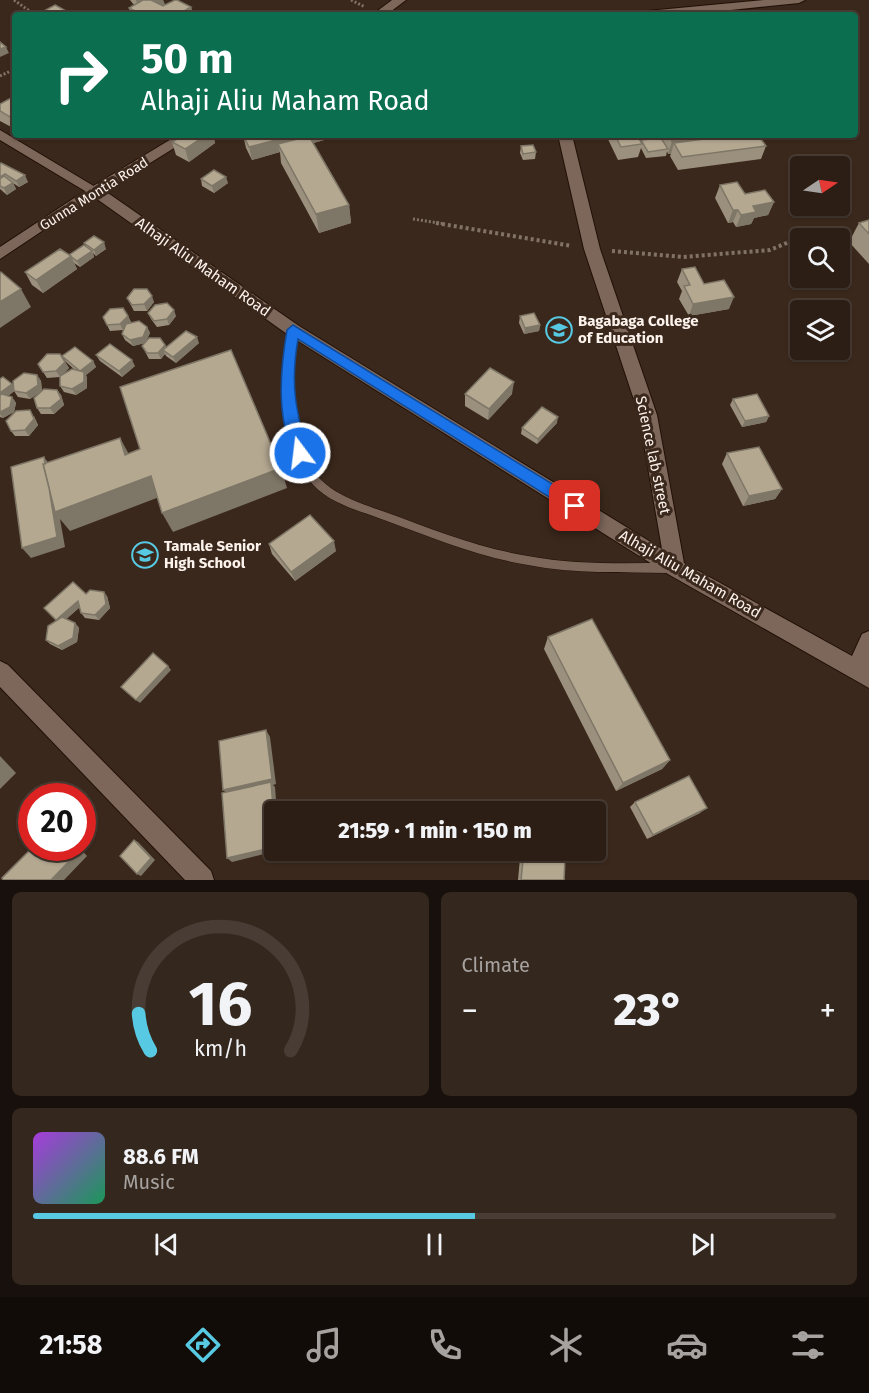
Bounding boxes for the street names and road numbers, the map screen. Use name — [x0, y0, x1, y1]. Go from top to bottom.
street label: Gunna Montia Road — [37, 154, 151, 234]
street label: Alhaji Aliu Maham Road — [132, 214, 274, 320]
street label: Science lab street — [632, 394, 674, 516]
street label: Alhaji Aliu Maham Road — [616, 526, 764, 622]

